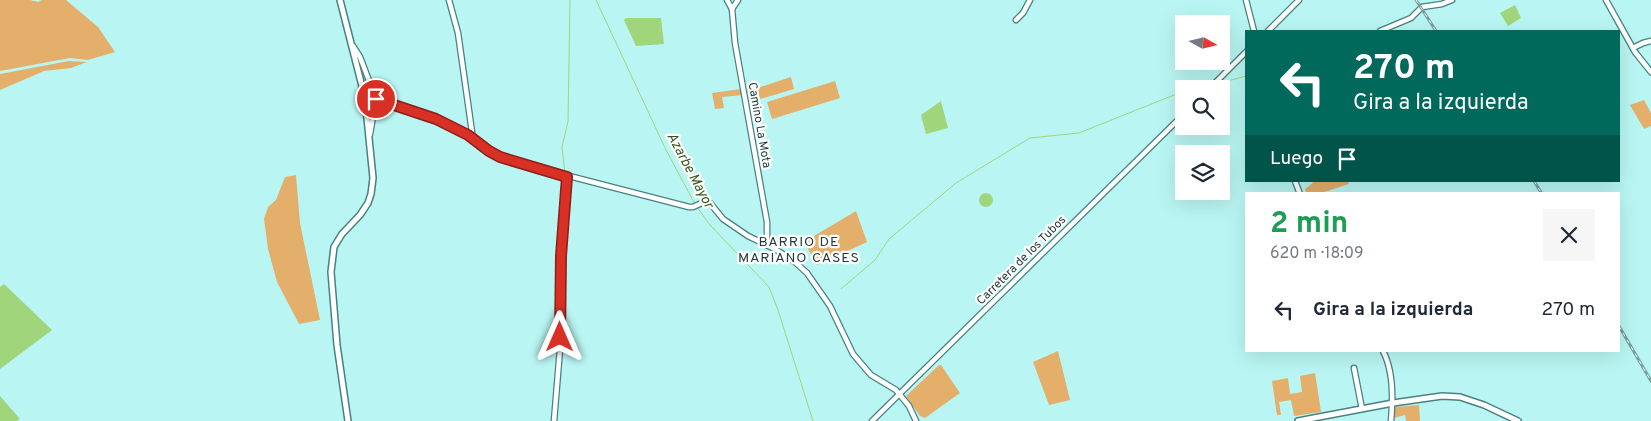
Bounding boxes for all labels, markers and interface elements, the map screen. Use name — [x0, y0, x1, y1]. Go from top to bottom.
north arrow — [1175, 15, 1230, 70]
map controls — [1175, 15, 1230, 200]
text: 270 m — [1353, 47, 1455, 91]
icon: left — [1270, 50, 1335, 115]
pin — [355, 78, 397, 120]
button: search — [1175, 80, 1230, 135]
street label: Camino La Mota — [744, 81, 774, 169]
icon: arrive — [362, 85, 390, 113]
text: Gira a la izquierda — [1353, 90, 1529, 117]
water label: Azarbe Mayor — [663, 130, 718, 213]
button: layers — [1175, 145, 1230, 200]
icon: arrive — [1333, 145, 1361, 173]
text: Luego — [1270, 147, 1323, 171]
text: 2 min — [1270, 206, 1348, 243]
button: close — [1543, 209, 1595, 261]
street label: Carretera de los Tubos — [974, 213, 1070, 309]
district label: BARRIO DE MARIANO CASES — [738, 234, 860, 267]
text: 620 m · 18:09 — [1270, 244, 1364, 264]
icon: left — [1270, 296, 1298, 324]
text: Gira a la izquierda — [1313, 298, 1473, 322]
text: 270 m — [1541, 298, 1595, 322]
position arrow — [533, 310, 585, 362]

